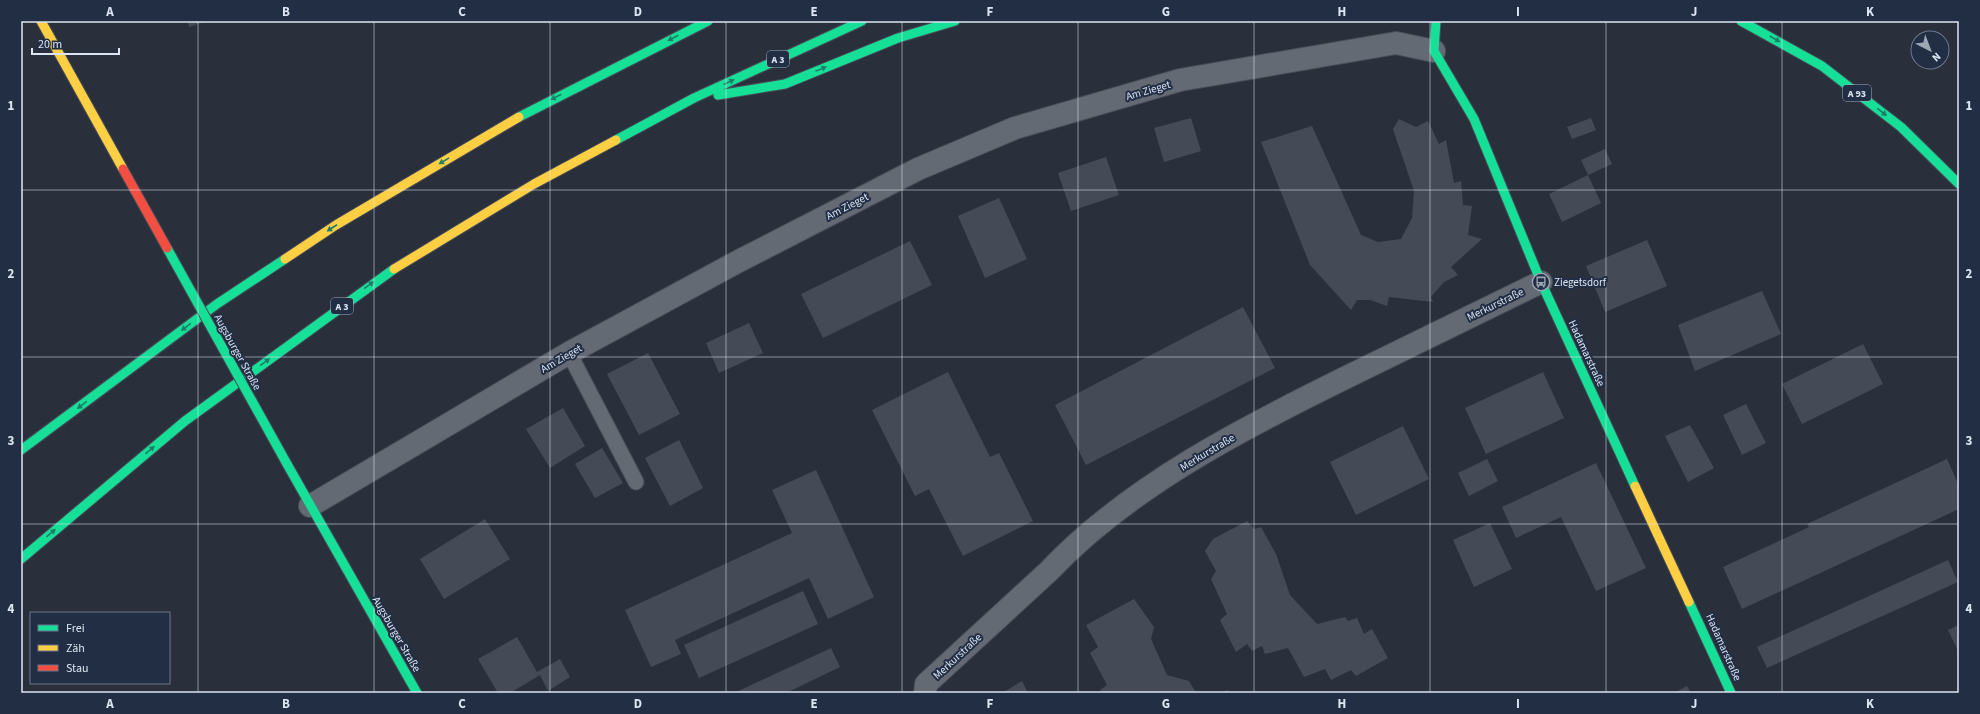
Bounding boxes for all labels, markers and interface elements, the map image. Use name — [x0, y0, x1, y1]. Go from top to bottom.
text: A — [105, 3, 114, 21]
text: B — [282, 3, 290, 21]
text: C — [458, 3, 466, 21]
text: D — [634, 3, 642, 21]
text: E — [810, 3, 818, 21]
text: F — [987, 3, 994, 21]
text: G — [1162, 3, 1170, 21]
text: H — [1338, 3, 1346, 21]
text: I — [1516, 3, 1520, 21]
text: J — [1691, 3, 1697, 21]
text: K — [1866, 3, 1875, 21]
scale bar — [32, 30, 119, 56]
north arrow — [1910, 30, 1950, 70]
one-way arrow — [667, 35, 678, 42]
text: 20 m — [38, 36, 62, 53]
one-way arrow — [1769, 36, 1781, 43]
text: N — [1929, 49, 1944, 65]
road number: A 3 — [767, 51, 789, 67]
one-way arrow — [816, 66, 828, 72]
street label: Am Zieget — [1124, 77, 1172, 104]
one-way arrow — [723, 79, 735, 85]
road number: A 93 — [1843, 85, 1871, 101]
one-way arrow — [551, 93, 562, 100]
text: 1 — [8, 97, 15, 115]
text: 1 — [1966, 97, 1973, 115]
one-way arrow — [1877, 108, 1888, 117]
one-way arrow — [438, 158, 450, 165]
street label: Am Zieget — [823, 189, 871, 224]
one-way arrow — [327, 224, 337, 232]
text: 2 — [8, 265, 15, 283]
text: 2 — [1966, 265, 1973, 283]
bus stop icon: Ziegetsdorf — [1531, 272, 1551, 292]
place label: Ziegetsdorf — [1554, 275, 1607, 290]
one-way arrow — [364, 281, 375, 290]
street label: Merkurstraße — [1464, 284, 1527, 325]
road number: A 3 — [331, 298, 353, 314]
street label: Augsburger Straße — [210, 311, 265, 393]
street label: Hadamarstraße — [1565, 317, 1609, 389]
one-way arrow — [180, 323, 191, 331]
street label: Am Zieget — [538, 340, 585, 376]
one-way arrow — [259, 358, 270, 367]
one-way arrow — [76, 401, 87, 409]
street label: Merkurstraße — [1177, 430, 1238, 475]
text: 3 — [8, 432, 15, 450]
text: 3 — [1966, 432, 1973, 450]
one-way arrow — [145, 445, 156, 454]
one-way arrow — [45, 529, 56, 538]
street label: Augsburger Straße — [369, 594, 425, 675]
text: 4 — [8, 600, 15, 618]
text: 4 — [1966, 600, 1973, 618]
street label: Hadamarstraße — [1702, 611, 1745, 684]
legend — [30, 612, 170, 684]
text: Frei — [66, 620, 85, 637]
street label: Merkurstraße — [930, 630, 985, 683]
text: Zäh — [66, 640, 85, 657]
text: Stau — [66, 660, 89, 677]
text: A — [105, 695, 114, 713]
text: B — [282, 695, 290, 713]
text: C — [458, 695, 466, 713]
text: D — [634, 695, 642, 713]
text: E — [810, 695, 818, 713]
text: F — [987, 695, 994, 713]
text: G — [1162, 695, 1170, 713]
text: H — [1338, 695, 1346, 713]
text: I — [1516, 695, 1520, 713]
text: J — [1691, 695, 1697, 713]
text: K — [1866, 695, 1875, 713]

